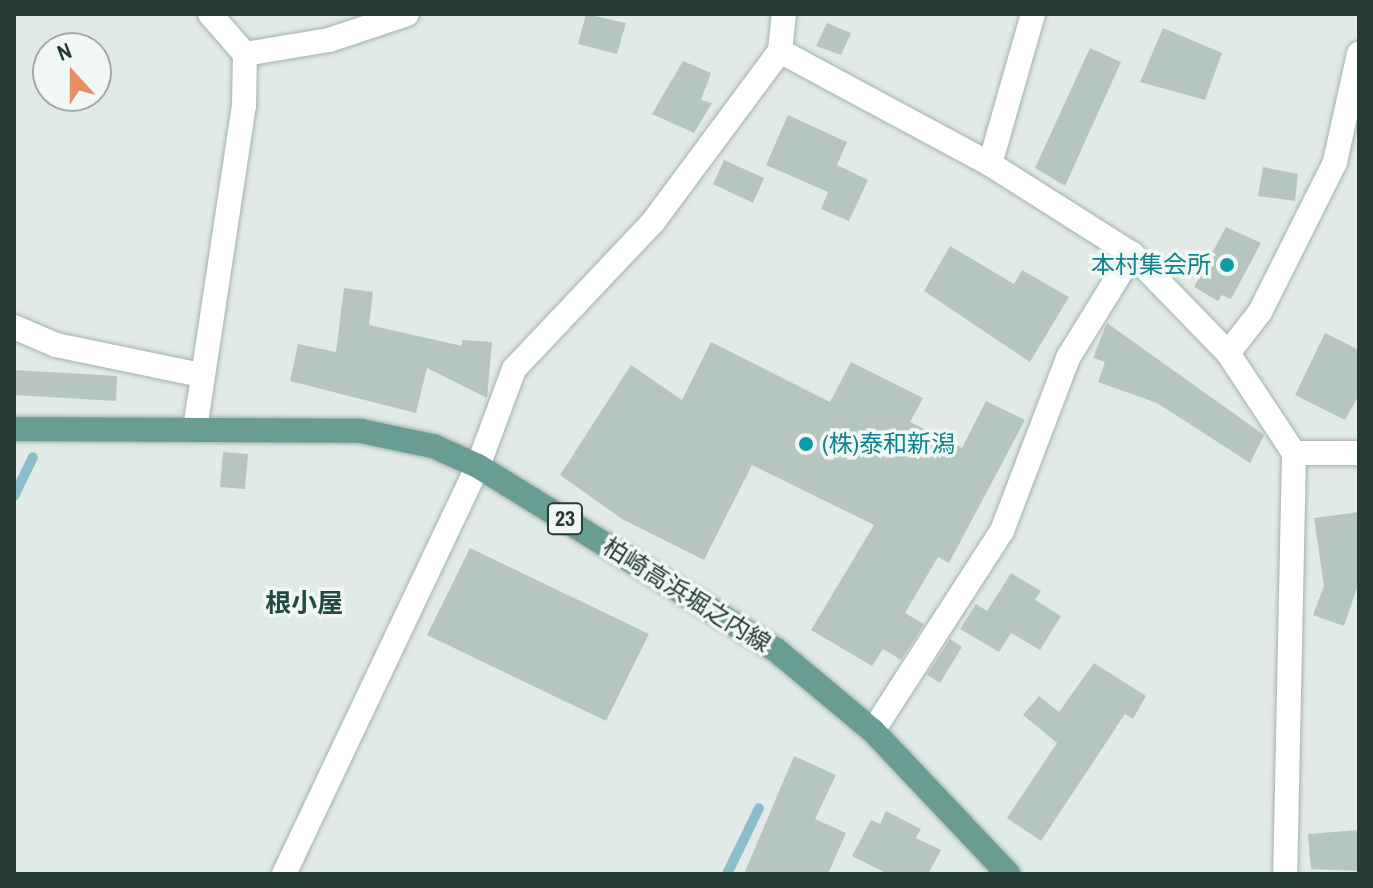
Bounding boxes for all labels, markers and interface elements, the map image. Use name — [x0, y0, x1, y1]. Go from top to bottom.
north arrow — [32, 32, 112, 112]
text: N — [53, 35, 76, 68]
place label: 本村集会所 — [1091, 251, 1211, 279]
marker: 本村集会所 — [1218, 256, 1236, 274]
place label: (株)泰和新潟 — [822, 430, 955, 458]
marker: (株)泰和新潟 — [797, 435, 815, 453]
road number: 23 — [545, 501, 585, 537]
street label: 柏崎高浜堀之内線 — [598, 532, 776, 658]
district label: 根小屋 — [265, 587, 343, 619]

